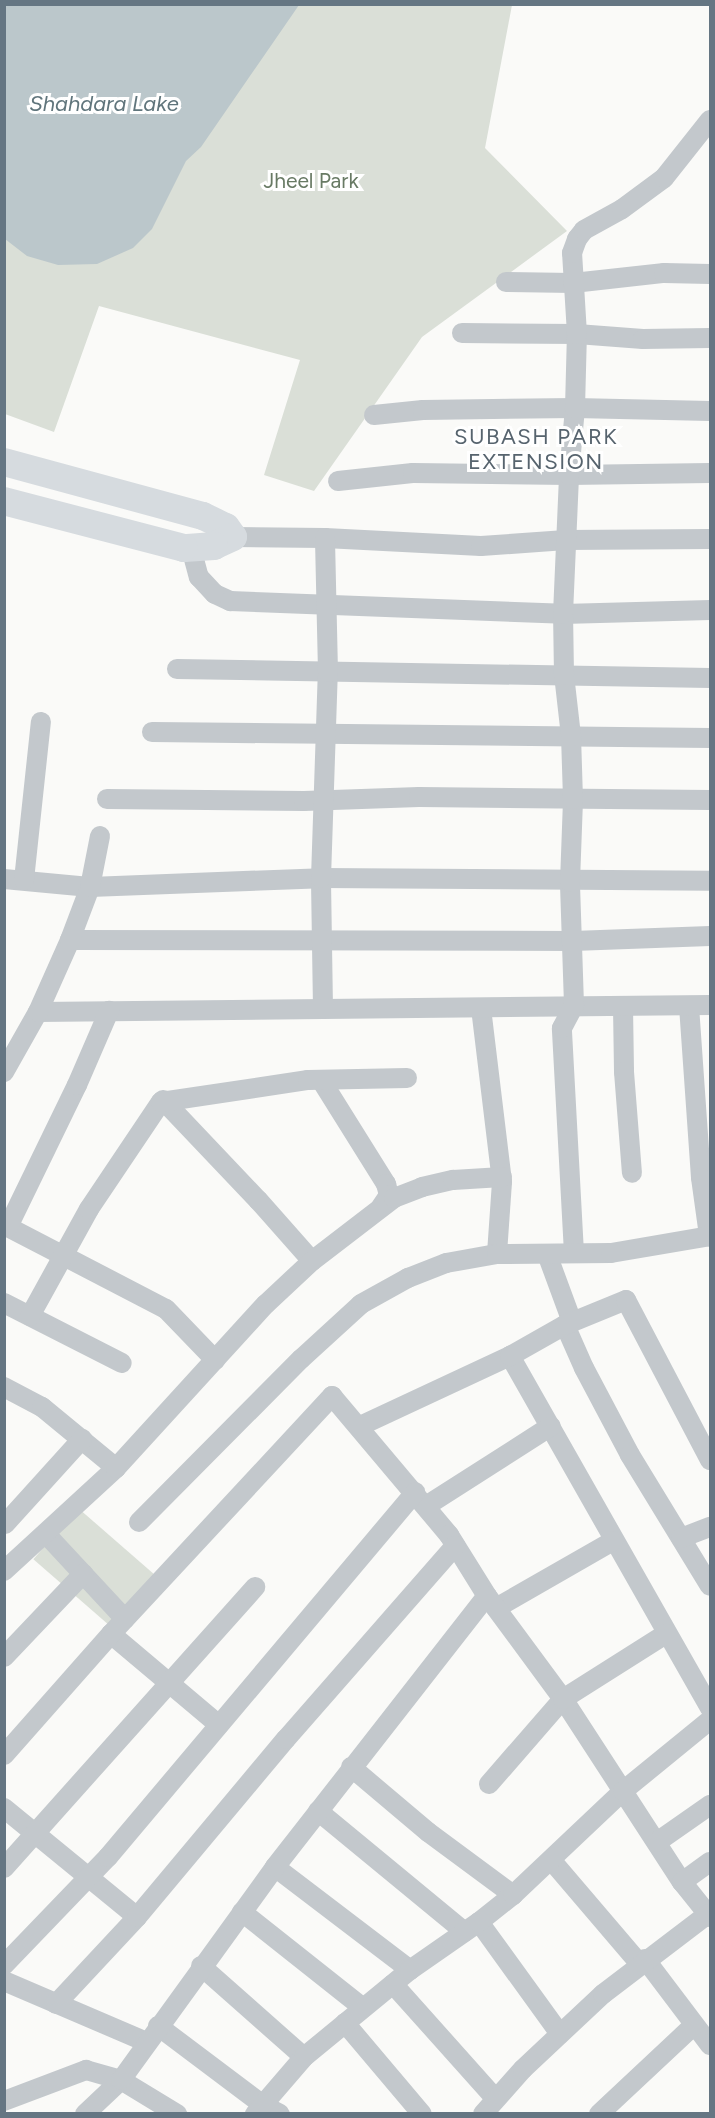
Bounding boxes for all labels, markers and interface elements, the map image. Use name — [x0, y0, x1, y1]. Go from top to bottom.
water label: Shahdara Lake — [29, 91, 179, 117]
park label: Jheel Park — [263, 168, 359, 194]
district label: SUBASH PARK EXTENSION — [454, 423, 618, 475]

